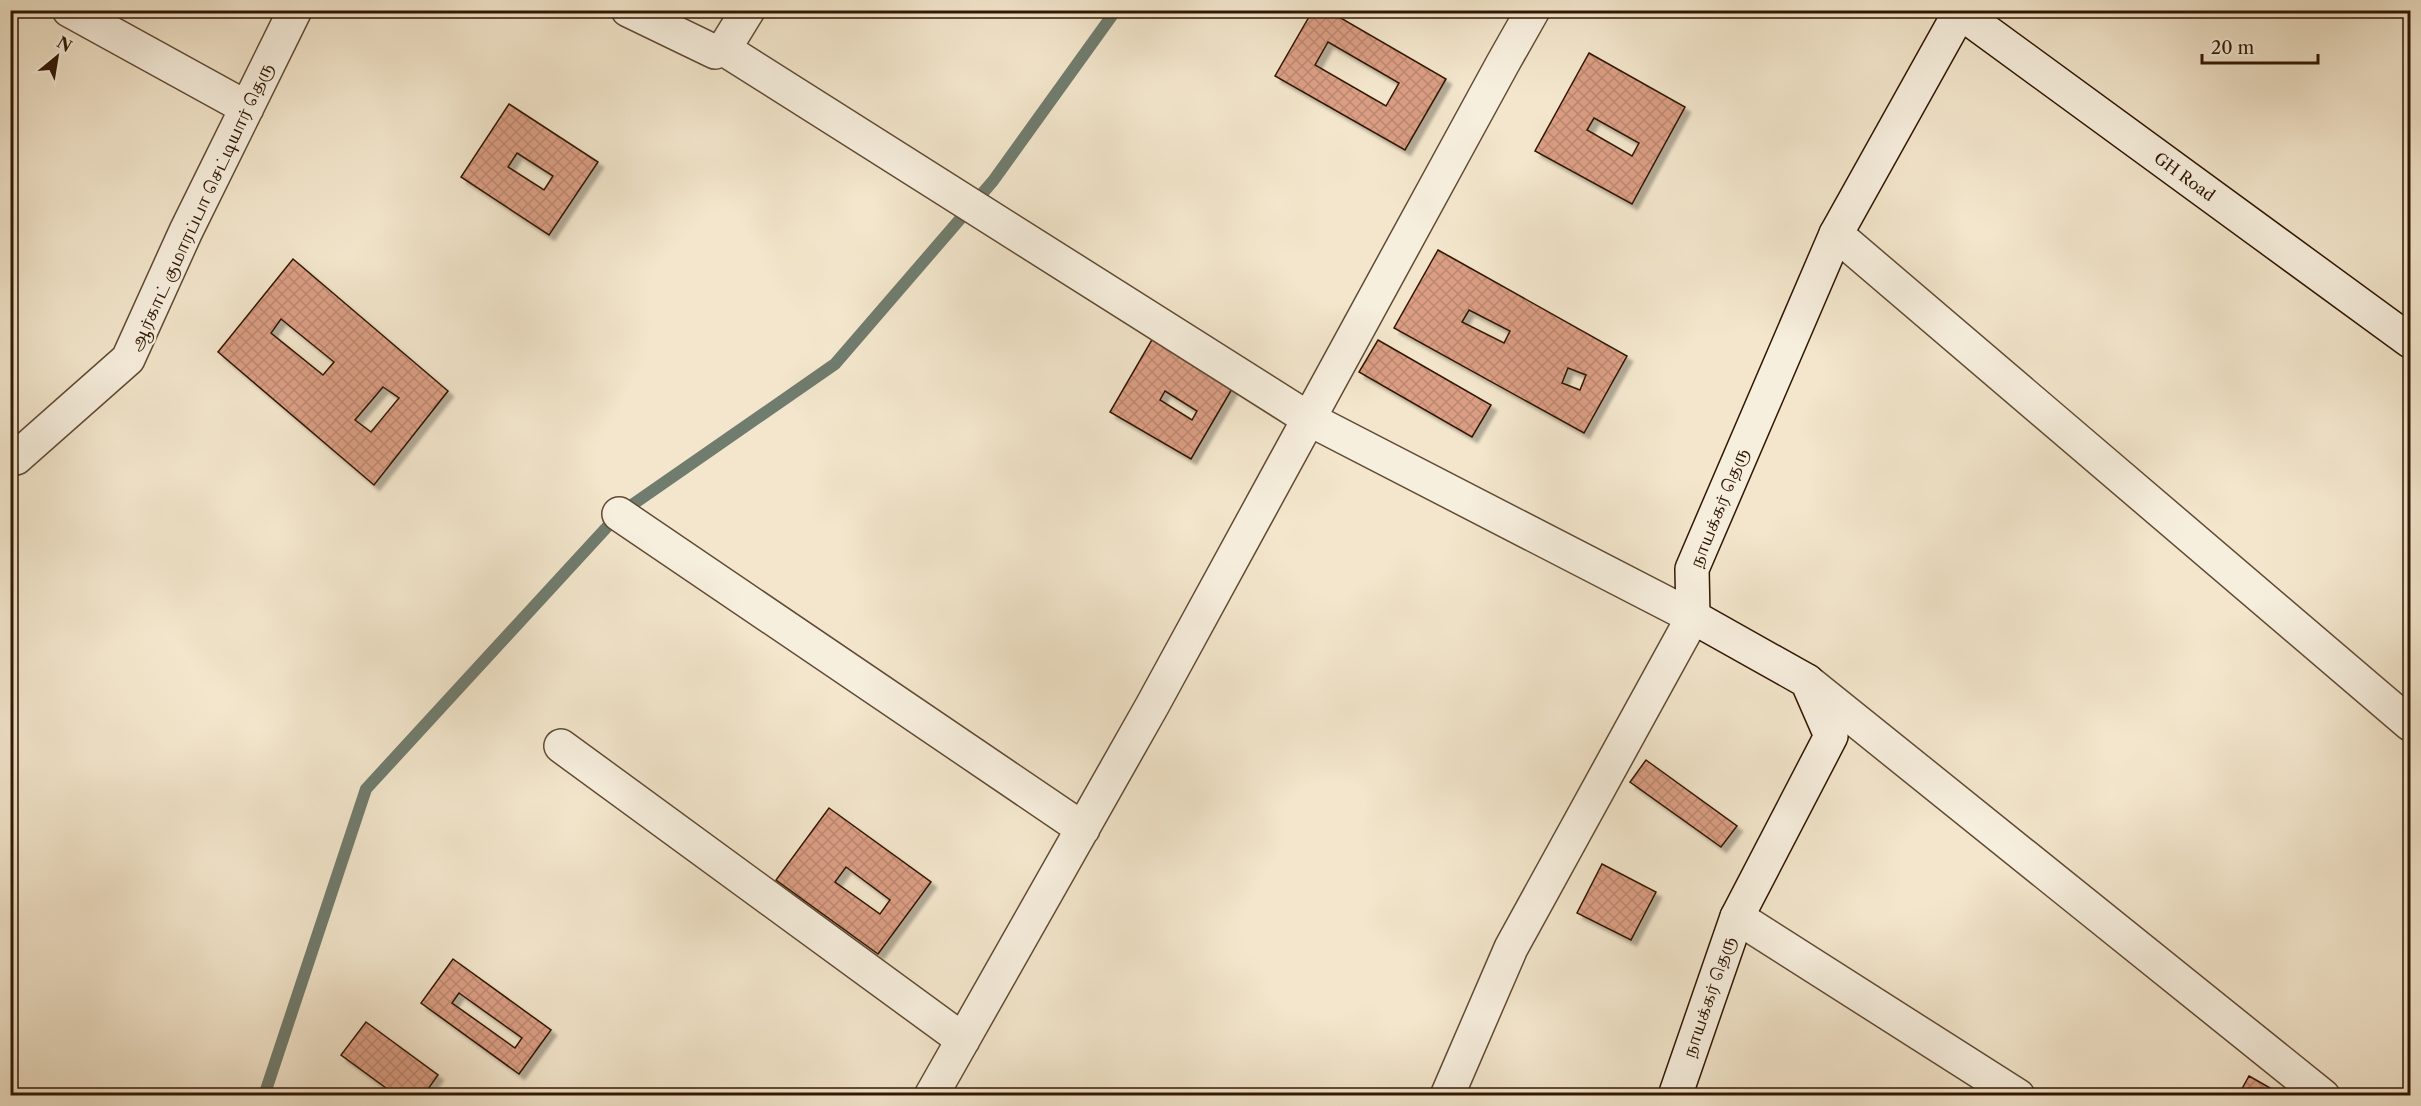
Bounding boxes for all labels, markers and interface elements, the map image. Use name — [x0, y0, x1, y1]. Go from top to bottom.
north arrow — [27, 27, 87, 87]
scale bar — [2202, 27, 2318, 65]
text: N — [53, 32, 76, 56]
text: 20 m — [2211, 37, 2255, 59]
street label: ஆர்காட் குமாரப்பா செட்டியார் தெரு — [125, 60, 280, 356]
street label: GH Road — [2150, 148, 2219, 205]
street label: நாயக்கர் தெரு — [1686, 445, 1753, 571]
street label: நாயக்கர் தெரு — [1679, 933, 1740, 1061]

